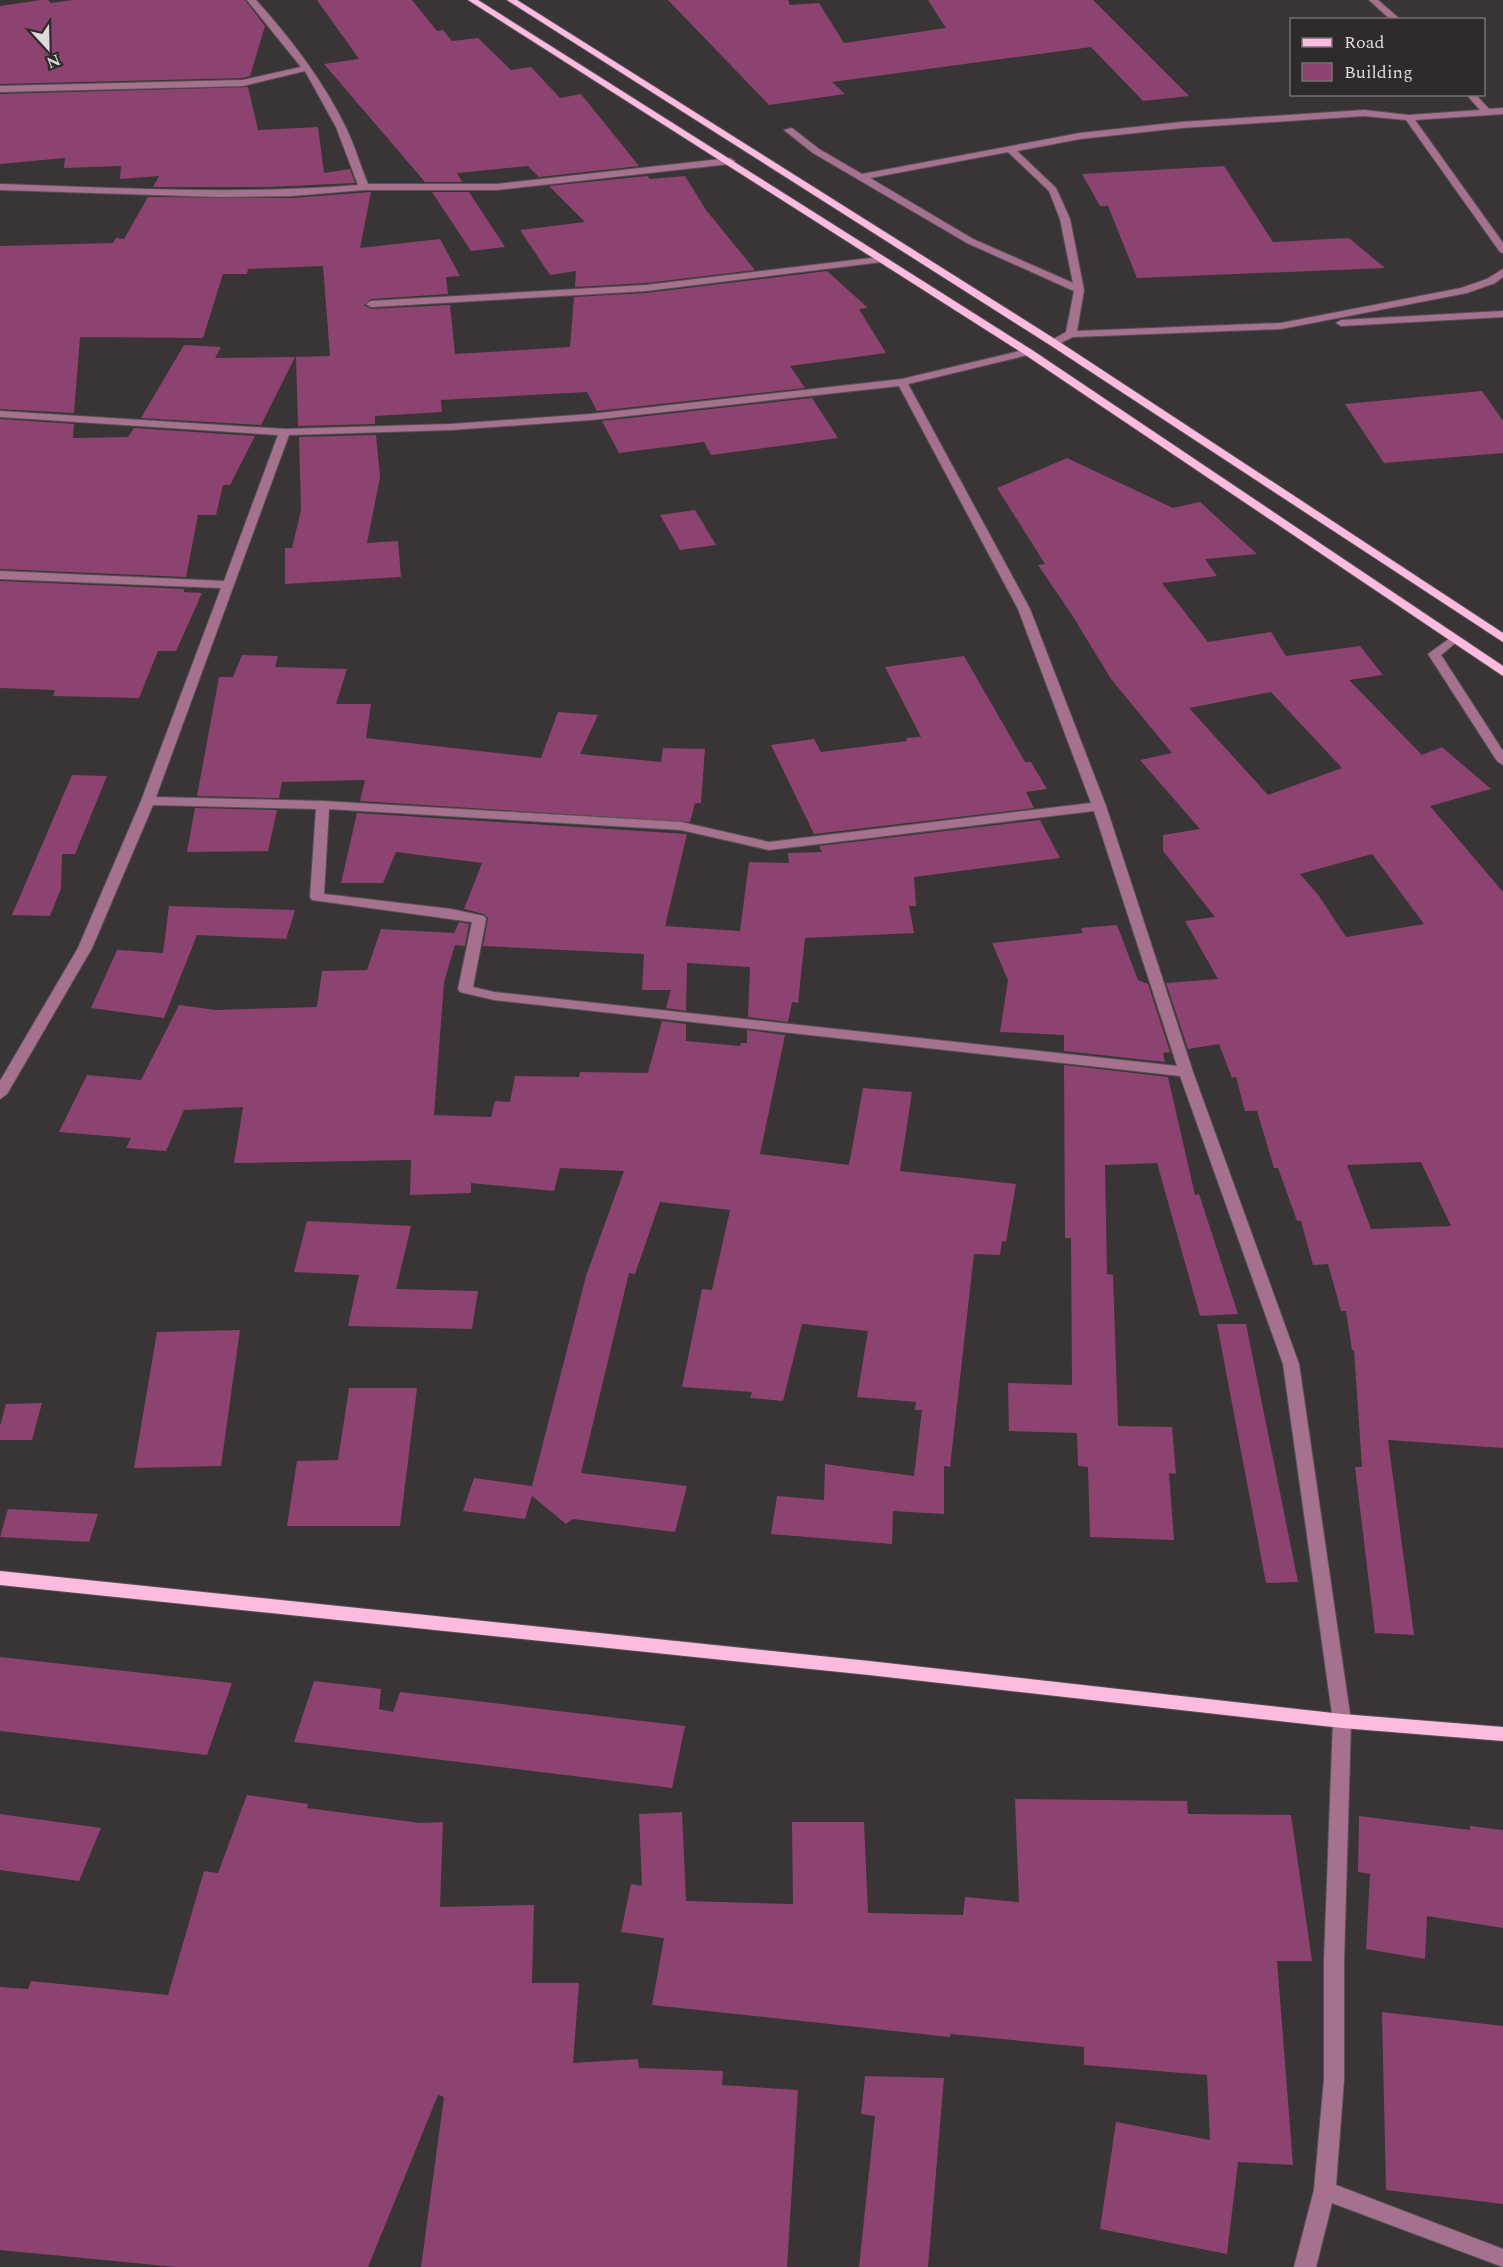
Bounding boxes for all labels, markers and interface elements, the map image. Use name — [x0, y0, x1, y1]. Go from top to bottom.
north arrow — [18, 18, 78, 78]
legend — [1290, 18, 1485, 96]
text: Road — [1344, 29, 1385, 56]
text: N — [43, 47, 64, 75]
text: Building — [1344, 59, 1413, 86]

